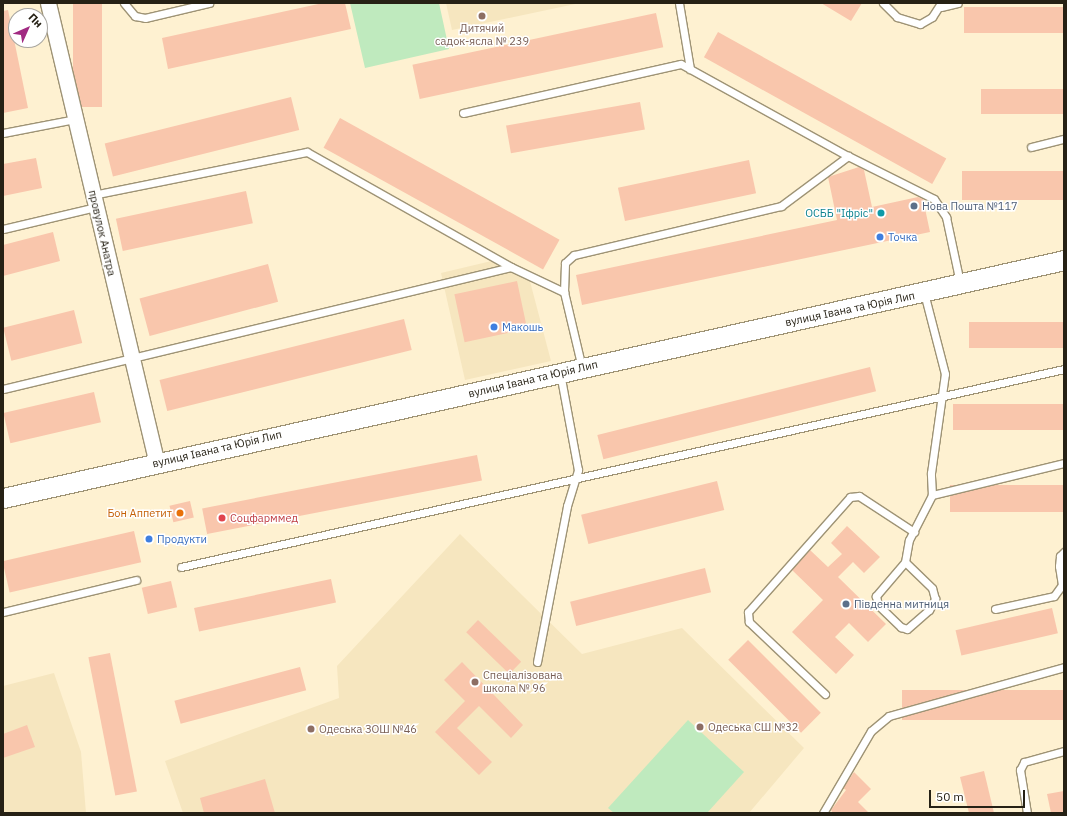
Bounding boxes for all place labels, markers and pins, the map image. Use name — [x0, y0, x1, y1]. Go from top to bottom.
marker: Дитячий садок-ясла № 239 — [477, 11, 487, 21]
place label: Дитячий садок-ясла № 239 — [435, 22, 529, 48]
place label: Нова Пошта №117 — [922, 199, 1018, 213]
marker: Нова Пошта №117 — [909, 201, 919, 211]
place label: ОСББ "Іфріс" — [805, 206, 873, 220]
marker: ОСББ "Іфріс" — [876, 208, 886, 218]
place label: Точка — [888, 230, 917, 244]
marker: Точка — [875, 232, 885, 242]
place label: Макошь — [502, 320, 543, 334]
marker: Макошь — [489, 322, 499, 332]
place label: Бон Аппетит — [107, 506, 172, 520]
marker: Бон Аппетит — [175, 508, 185, 518]
place label: Соцфарммед — [230, 511, 298, 525]
marker: Соцфарммед — [217, 513, 227, 523]
place label: Продукти — [157, 532, 207, 546]
marker: Продукти — [144, 534, 154, 544]
place label: Південна митниця — [854, 597, 949, 611]
marker: Південна митниця — [841, 599, 851, 609]
place label: Спеціалізована школа № 96 — [483, 669, 562, 695]
marker: Спеціалізована школа № 96 — [470, 677, 480, 687]
place label: Одеська СШ №32 — [708, 720, 798, 734]
place label: Одеська ЗОШ №46 — [319, 722, 417, 736]
marker: Одеська СШ №32 — [695, 722, 705, 732]
marker: Одеська ЗОШ №46 — [306, 724, 316, 734]

